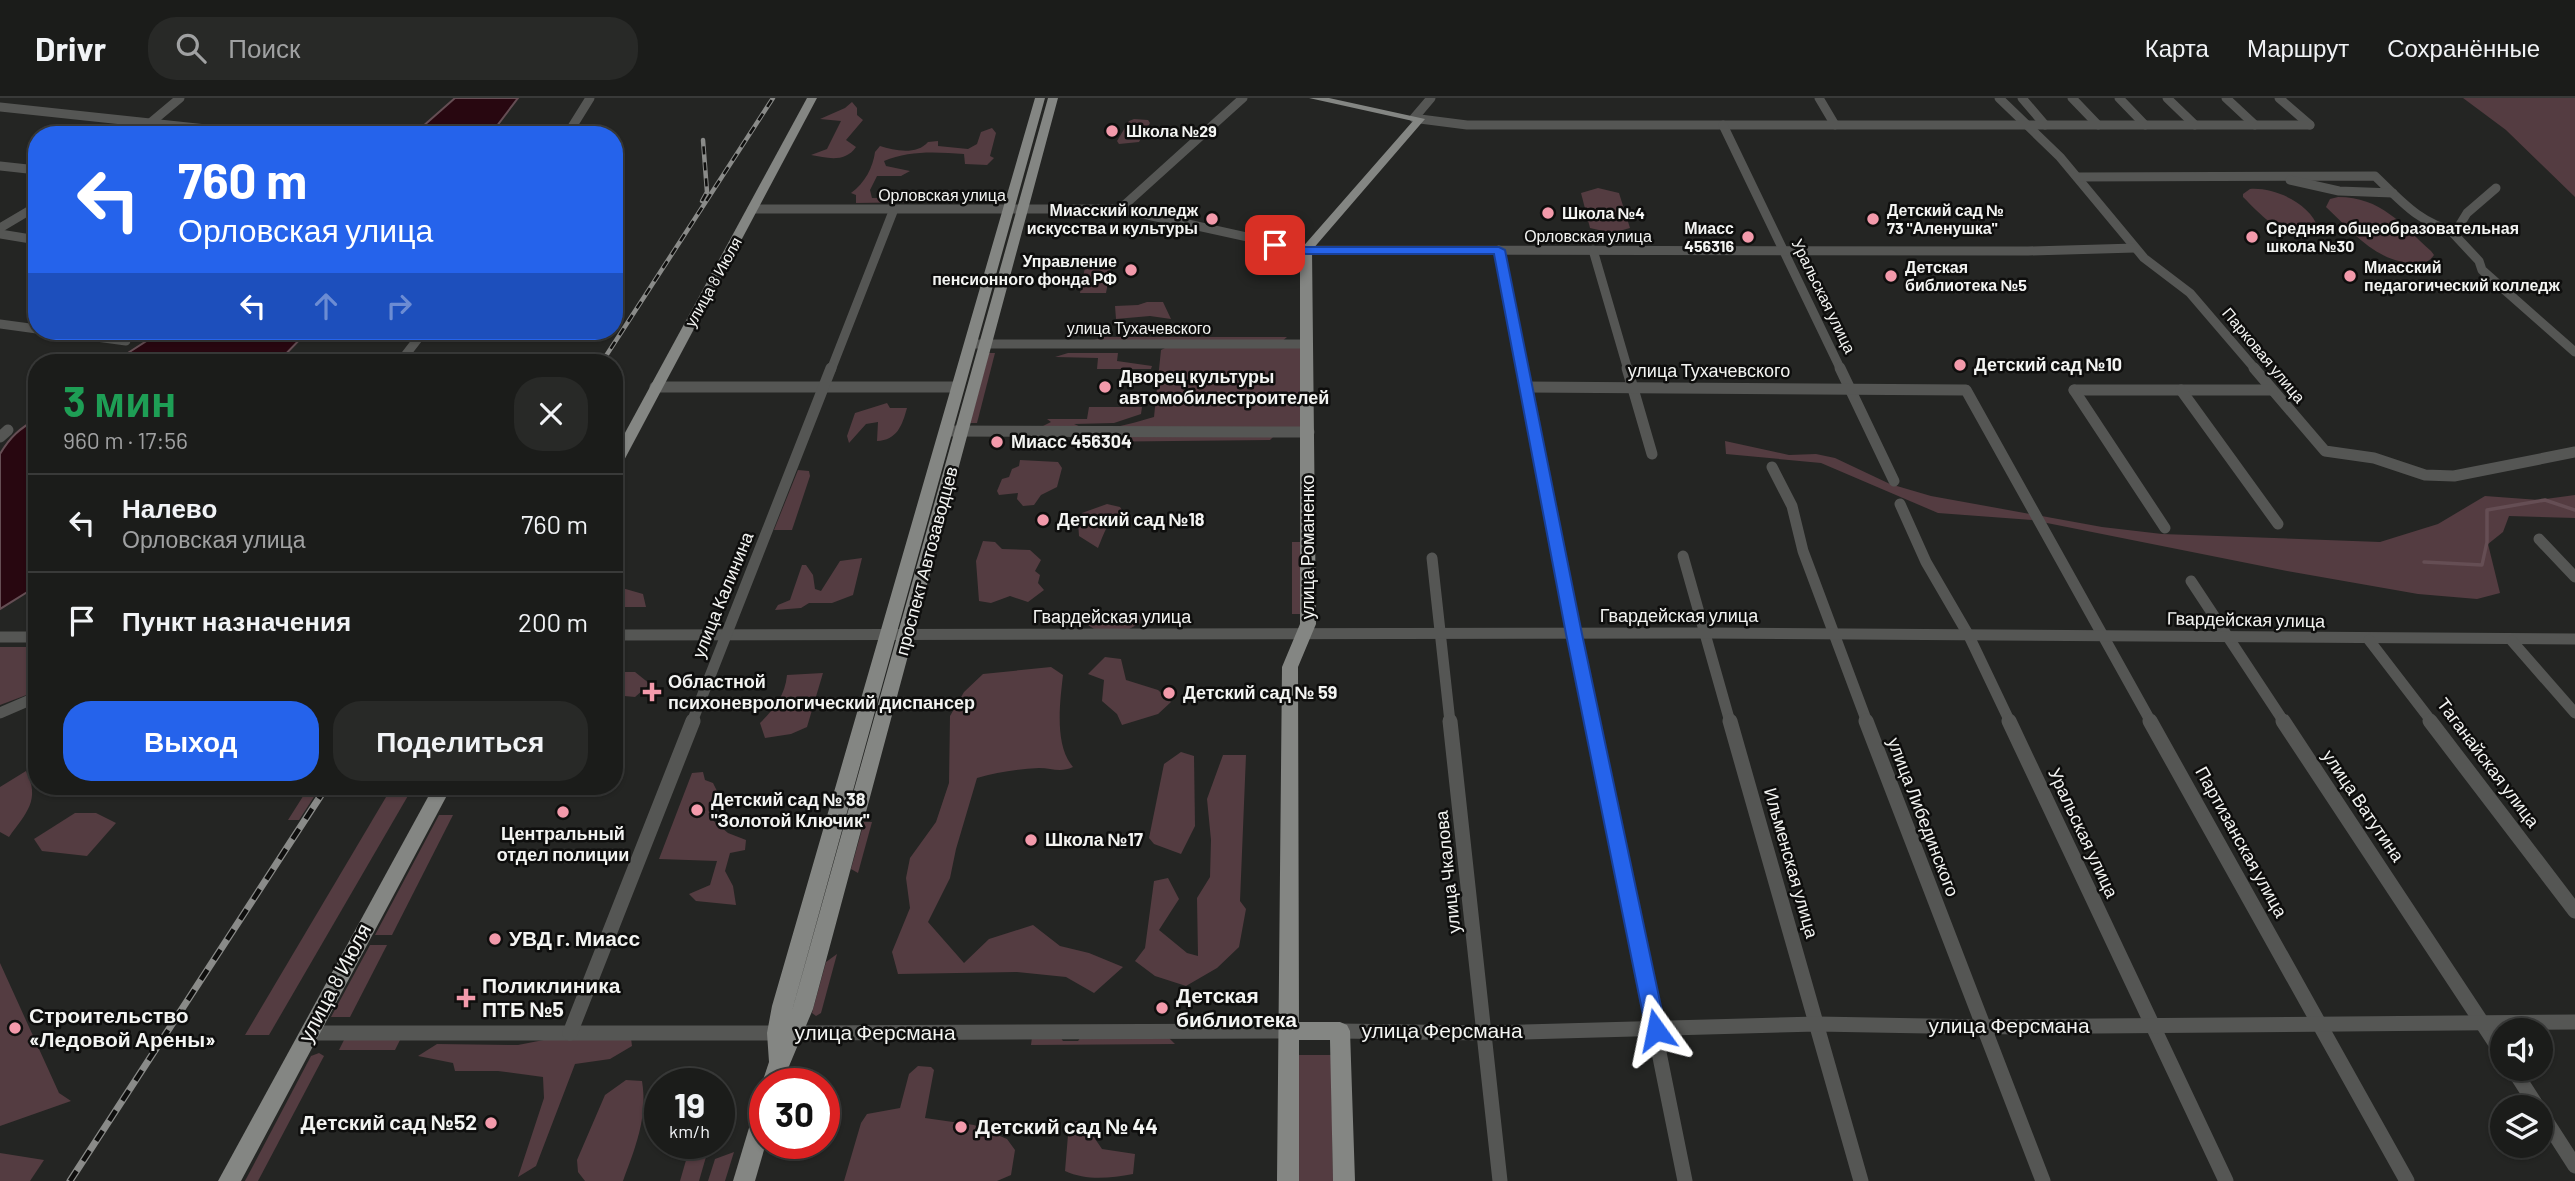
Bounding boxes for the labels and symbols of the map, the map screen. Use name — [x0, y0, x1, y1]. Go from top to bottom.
place label: Школа №29 — [1126, 121, 1217, 140]
marker: Школа №29 — [1104, 123, 1120, 139]
street label: Орловская улица — [878, 185, 1006, 204]
place label: Миасский колледж искусства и культуры — [1027, 200, 1199, 237]
place label: Детский сад № 73 "Аленушка" — [1887, 200, 2004, 237]
place label: Школа №4 — [1562, 203, 1645, 222]
marker: Школа №4 — [1540, 205, 1556, 221]
marker: Миасский колледж искусства и культуры — [1204, 211, 1220, 227]
marker: Детский сад № 73 "Аленушка" — [1865, 211, 1881, 227]
pin — [1245, 215, 1305, 275]
place label: Миасс 456316 — [1684, 218, 1734, 255]
place label: Средняя общеобразовательная школа №30 — [2266, 218, 2519, 255]
street label: Орловская улица — [1524, 226, 1652, 245]
marker: Миасс 456316 — [1740, 229, 1756, 245]
marker: Средняя общеобразовательная школа №30 — [2244, 229, 2260, 245]
street label: улица 8 Июля — [680, 233, 745, 330]
street label: Уральская улица — [1789, 235, 1860, 356]
place label: Управление пенсионного фонда РФ — [932, 251, 1117, 288]
place label: Детская библиотека №5 — [1905, 257, 2027, 294]
place label: Миасский педагогический колледж — [2364, 257, 2560, 294]
marker: Управление пенсионного фонда РФ — [1123, 262, 1139, 278]
marker: Детская библиотека №5 — [1883, 268, 1899, 284]
marker: Миасский педагогический колледж — [2342, 268, 2358, 284]
street label: Парковая улица — [2219, 303, 2310, 406]
street label: улица Тухачевского — [1067, 318, 1211, 337]
place label: Детский сад №10 — [1974, 353, 2122, 375]
marker: Детский сад №10 — [1952, 357, 1968, 373]
street label: улица Тухачевского — [1628, 359, 1790, 381]
place label: Дворец культуры автомобилестроителей — [1119, 365, 1329, 408]
marker: Дворец культуры автомобилестроителей — [1097, 379, 1113, 395]
place label: Миасс 456304 — [1011, 430, 1132, 452]
marker: Миасс 456304 — [989, 434, 1005, 450]
street label: проспект Автозаводцев — [890, 464, 962, 658]
street label: улица Романенко — [1296, 475, 1318, 619]
place label: Детский сад №18 — [1057, 508, 1205, 530]
marker: Детский сад №18 — [1035, 512, 1051, 528]
street label: улица Калинина — [687, 527, 758, 661]
street label: Гвардейская улица — [1600, 604, 1759, 626]
street label: Гвардейская улица — [1033, 605, 1192, 627]
street label: Гвардейская улица — [2167, 607, 2326, 631]
place label: Областной психоневрологический диспансер — [668, 670, 975, 713]
place label: Детский сад № 59 — [1183, 681, 1337, 703]
marker: Областной психоневрологический диспансер — [642, 682, 662, 702]
marker: Детский сад № 59 — [1161, 685, 1177, 701]
street label: Таганайская улица — [2433, 693, 2545, 832]
street label: улица Либединского — [1883, 734, 1964, 899]
street label: улица Ватутина — [2318, 745, 2410, 866]
street label: Партизанская улица — [2191, 762, 2293, 922]
street label: Уральская улица — [2044, 764, 2124, 902]
street label: Ильменская улица — [1760, 785, 1824, 941]
place label: Детский сад № 38 "Золотой Ключик" — [711, 788, 870, 831]
marker: Детский сад № 38 "Золотой Ключик" — [689, 802, 705, 818]
marker: Центральный отдел полиции — [555, 804, 571, 820]
street label: улица Чкалова — [1430, 809, 1464, 935]
place label: Центральный отдел полиции — [497, 822, 629, 865]
place label: Школа №17 — [1045, 828, 1143, 850]
marker: Школа №17 — [1023, 832, 1039, 848]
street label: улица 8 Июля — [292, 919, 375, 1046]
place label: УВД г. Миасс — [509, 925, 640, 950]
marker: УВД г. Миасс — [487, 931, 503, 947]
place label: Поликлиника ПТБ №5 — [482, 972, 621, 1021]
place label: Детская библиотека — [1176, 982, 1297, 1031]
marker: Поликлиника ПТБ №5 — [456, 988, 476, 1008]
position arrow — [1619, 993, 1693, 1067]
marker: Детская библиотека — [1154, 1000, 1170, 1016]
place label: Строительство «Ледовой Арены» — [29, 1002, 216, 1051]
street label: улица Ферсмана — [1928, 1012, 2090, 1037]
street label: улица Ферсмана — [1361, 1017, 1523, 1042]
street label: улица Ферсмана — [794, 1019, 956, 1044]
marker: Строительство «Ледовой Арены» — [7, 1020, 23, 1036]
speed limit sign: 30 — [749, 1068, 840, 1159]
place label: Детский сад №52 — [301, 1109, 477, 1134]
place label: Детский сад № 44 — [975, 1113, 1158, 1138]
marker: Детский сад №52 — [483, 1115, 499, 1131]
marker: Детский сад № 44 — [953, 1119, 969, 1135]

